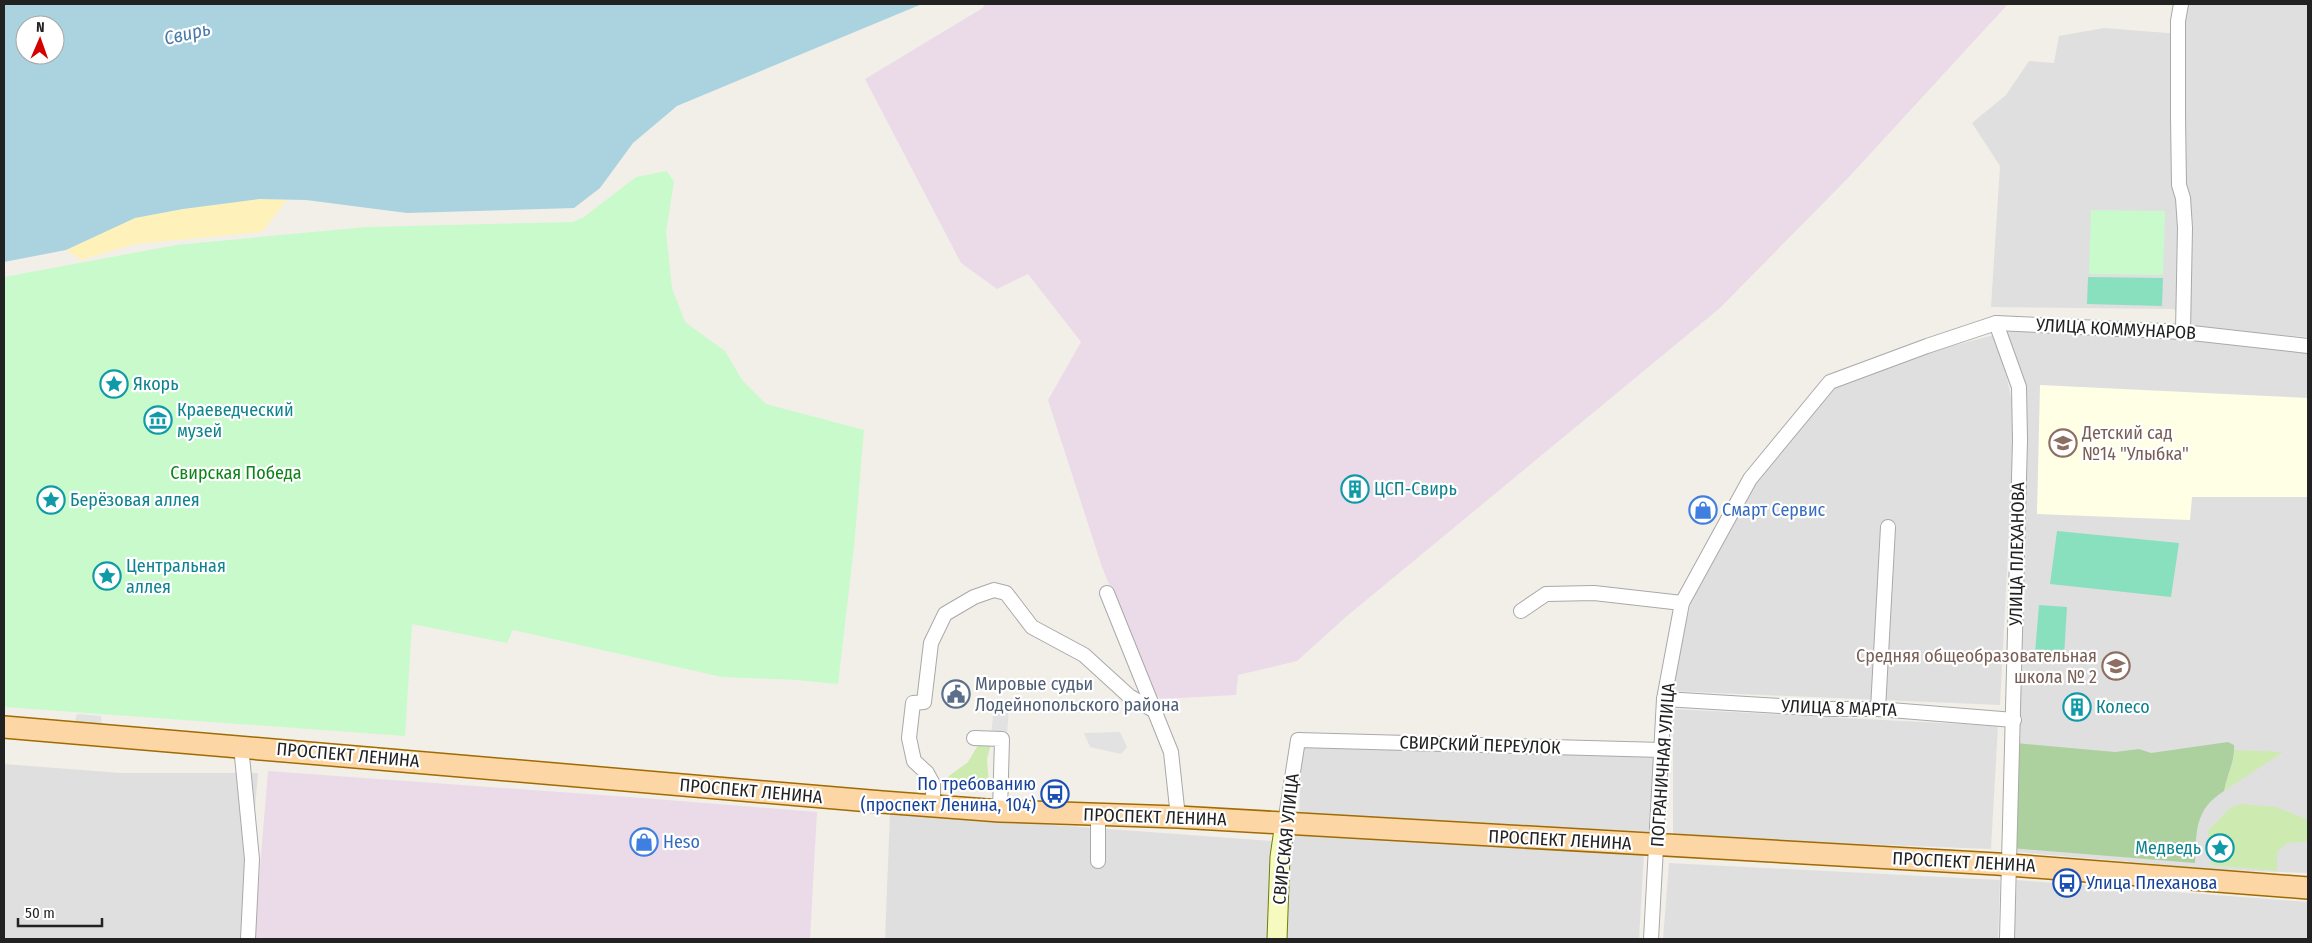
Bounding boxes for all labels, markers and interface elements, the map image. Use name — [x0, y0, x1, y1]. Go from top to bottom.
north arrow — [15, 15, 65, 65]
water label: Свирь — [162, 17, 213, 50]
text: N — [36, 19, 45, 36]
street label: УЛИЦА КОММУНАРОВ — [2034, 314, 2197, 344]
place icon: Якорь — [99, 369, 129, 399]
place label: Якорь — [133, 373, 179, 395]
place label: Краеведческий музей — [177, 399, 294, 442]
museum icon: Краеведческий музей — [143, 405, 173, 435]
place label: Детский сад №14 "Улыбка" — [2081, 422, 2189, 465]
school or university icon: Детский сад №14 "Улыбка" — [2048, 428, 2078, 458]
park label: Свирская Победа — [170, 462, 302, 484]
building icon: ЦСП-Свирь — [1340, 474, 1370, 504]
place label: ЦСП-Свирь — [1374, 478, 1457, 500]
street label: УЛИЦА ПЛЕХАНОВА — [2005, 481, 2029, 627]
place icon: Берёзовая аллея — [36, 485, 66, 515]
place label: Берёзовая аллея — [70, 489, 200, 511]
shop icon: Смарт Сервис — [1688, 495, 1718, 525]
place label: Смарт Сервис — [1722, 499, 1826, 521]
place label: Центральная аллея — [126, 555, 226, 598]
place icon: Центральная аллея — [92, 561, 122, 591]
place label: Средняя общеобразовательная школа № 2 — [1856, 645, 2097, 688]
school or university icon: Средняя общеобразовательная школа № 2 — [2101, 651, 2131, 681]
place label: Мировые судьи Лодейнопольского района — [975, 673, 1180, 716]
public building icon: Мировые судьи Лодейнопольского района — [941, 679, 971, 709]
street label: ПОГРАНИЧНАЯ УЛИЦА — [1646, 682, 1680, 848]
building icon: Колесо — [2062, 692, 2092, 722]
street label: УЛИЦА 8 МАРТА — [1780, 695, 1898, 721]
place label: Колесо — [2096, 696, 2150, 718]
street label: СВИРСКИЙ ПЕРЕУЛОК — [1399, 731, 1561, 759]
street label: ПРОСПЕКТ ЛЕНИНА — [276, 738, 421, 772]
street label: СВИРСКАЯ УЛИЦА — [1268, 772, 1304, 906]
place label: По требованию (проспект Ленина, 104) — [860, 773, 1036, 816]
street label: ПРОСПЕКТ ЛЕНИНА — [679, 774, 824, 808]
bus stop icon: По требованию (проспект Ленина, 104) — [1040, 779, 1070, 809]
street label: ПРОСПЕКТ ЛЕНИНА — [1083, 804, 1228, 831]
street label: ПРОСПЕКТ ЛЕНИНА — [1488, 825, 1633, 855]
shop icon: Heso — [629, 827, 659, 857]
place label: Heso — [663, 831, 700, 853]
place icon: Медведь — [2205, 833, 2235, 863]
place label: Медведь — [2135, 837, 2201, 859]
street label: ПРОСПЕКТ ЛЕНИНА — [1892, 847, 2037, 877]
bus stop icon: Улица Плеханова — [2052, 868, 2082, 898]
place label: Улица Плеханова — [2085, 872, 2218, 894]
scale bar — [18, 896, 101, 928]
text: 50 m — [25, 904, 55, 922]

